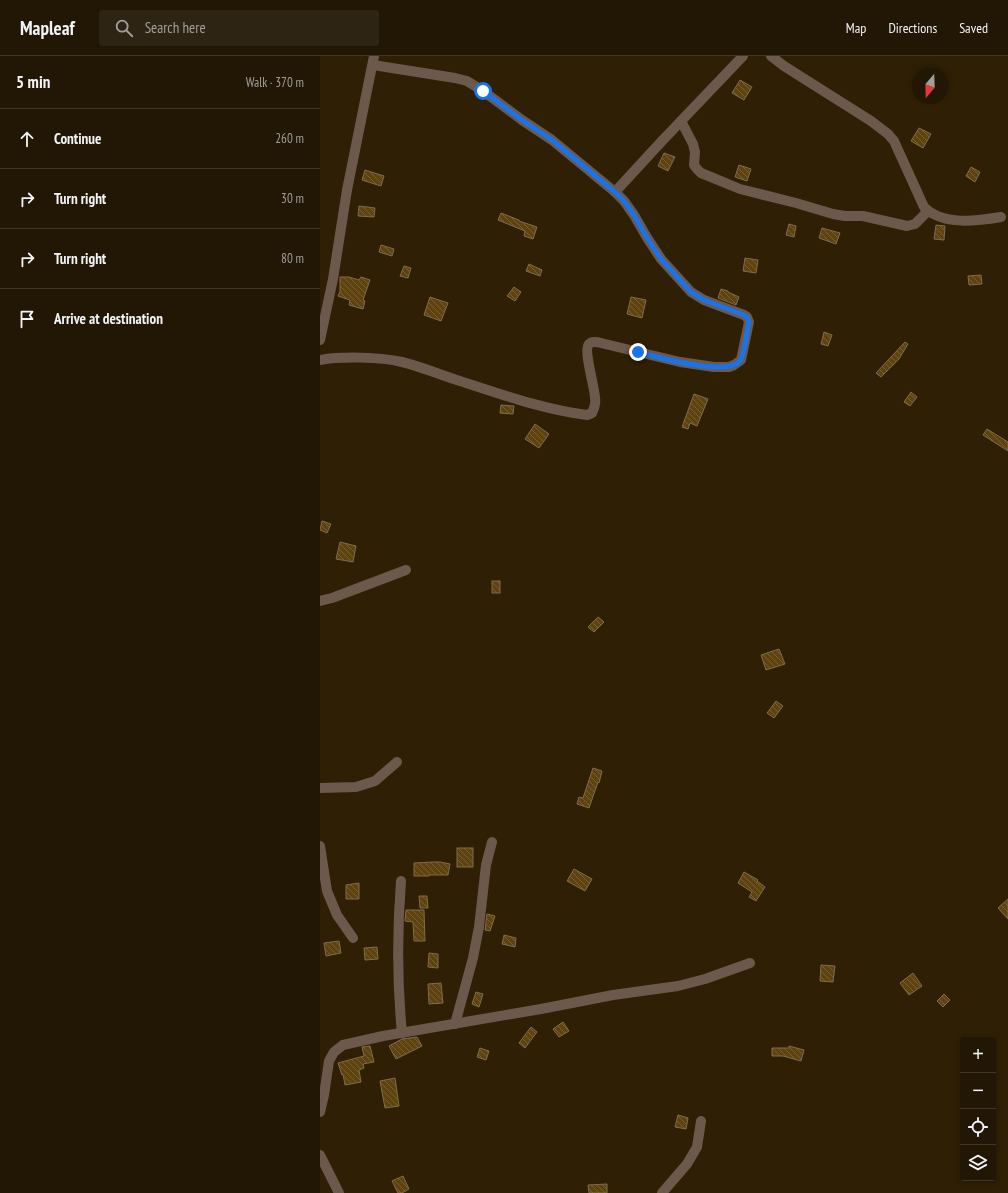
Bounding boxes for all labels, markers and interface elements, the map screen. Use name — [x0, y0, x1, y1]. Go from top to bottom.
search box — [99, 10, 379, 46]
text: Mapleaf — [20, 16, 75, 40]
icon: search — [113, 17, 135, 39]
text: Search here — [145, 18, 206, 37]
text: Map — [846, 19, 866, 37]
text: Directions — [888, 19, 937, 37]
text: Saved — [959, 19, 988, 37]
north arrow — [912, 68, 948, 104]
text: 5 min — [16, 71, 50, 93]
text: Walk · 370 m — [246, 74, 304, 91]
route start — [474, 82, 492, 100]
icon: ahead — [16, 128, 38, 150]
text: Continue — [54, 129, 101, 148]
text: 260 m — [275, 130, 304, 147]
icon: right — [16, 188, 38, 210]
text: Turn right — [54, 189, 106, 208]
text: 30 m — [281, 190, 304, 207]
icon: right — [16, 248, 38, 270]
text: Turn right — [54, 249, 106, 268]
text: 80 m — [281, 250, 304, 267]
icon: arrive — [16, 308, 38, 330]
text: Arrive at destination — [54, 309, 163, 328]
route end — [629, 343, 647, 361]
map controls — [960, 1037, 996, 1181]
button: + — [960, 1037, 996, 1073]
button: − — [960, 1073, 996, 1109]
button: locate — [960, 1109, 996, 1145]
button: layers — [960, 1145, 996, 1181]

